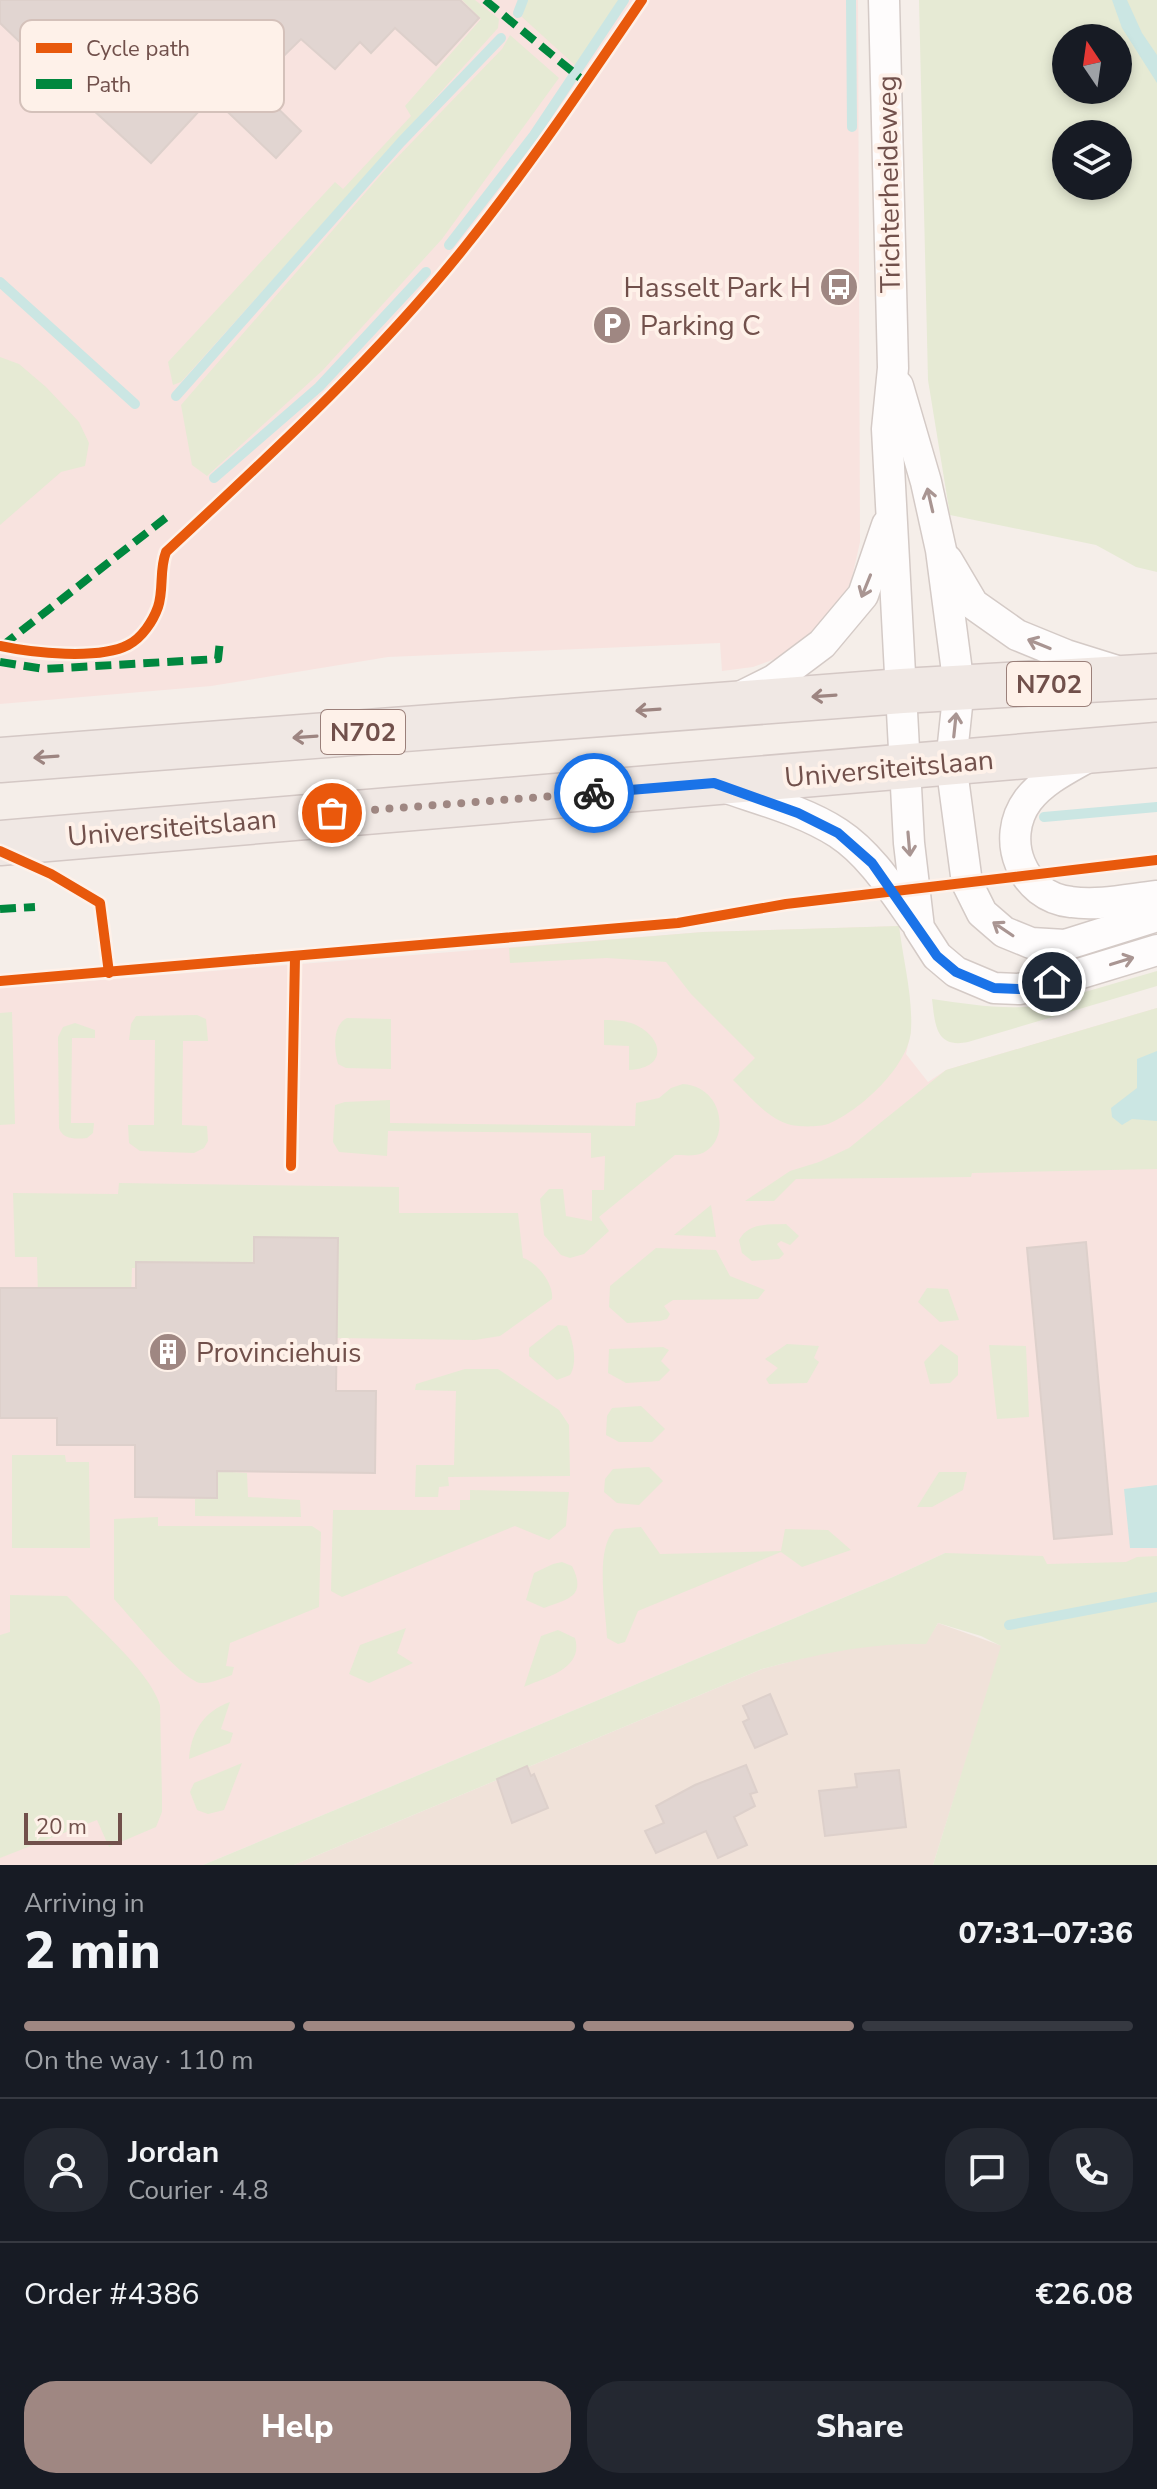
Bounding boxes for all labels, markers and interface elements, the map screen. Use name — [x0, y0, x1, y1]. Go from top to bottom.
legend — [20, 20, 284, 112]
north arrow — [1052, 24, 1132, 104]
map controls — [1052, 24, 1132, 200]
text: Cycle path — [86, 34, 190, 64]
text: Path — [86, 70, 131, 100]
street label: Trichterheideweg — [868, 75, 910, 293]
button: layers — [1052, 120, 1132, 200]
bus stop icon: Hasselt Park H — [818, 266, 860, 308]
place label: Hasselt Park H — [624, 269, 811, 307]
parking icon: Parking C — [591, 304, 633, 346]
place label: Parking C — [640, 307, 761, 345]
one-way arrow — [922, 487, 937, 513]
one-way arrow — [858, 573, 872, 598]
one-way arrow — [1027, 636, 1052, 650]
road number: N702 — [1007, 662, 1091, 706]
one-way arrow — [811, 689, 838, 704]
one-way arrow — [635, 703, 662, 718]
road number: N702 — [321, 710, 405, 754]
one-way arrow — [948, 712, 963, 739]
one-way arrow — [292, 730, 319, 745]
street label: Universiteitslaan — [783, 741, 995, 797]
one-way arrow — [33, 750, 60, 765]
courier — [554, 753, 634, 833]
icon: bike — [572, 771, 616, 815]
pin — [298, 779, 366, 847]
icon: bag — [310, 791, 354, 835]
street label: Universiteitslaan — [66, 800, 278, 856]
one-way arrow — [902, 830, 917, 857]
one-way arrow — [993, 920, 1015, 937]
pin — [1018, 948, 1086, 1016]
one-way arrow — [1109, 953, 1134, 967]
icon: home — [1030, 960, 1074, 1004]
building icon: Provinciehuis — [147, 1331, 189, 1373]
place label: Provinciehuis — [196, 1334, 361, 1372]
scale bar — [24, 1809, 122, 1845]
text: 20 m — [36, 1812, 87, 1842]
text: Arriving in — [24, 1886, 145, 1921]
text: 07:31–07:36 — [958, 1913, 1133, 1954]
text: 2 min — [24, 1915, 161, 1986]
text: On the way · 110 m — [24, 2043, 253, 2078]
button: person — [24, 2128, 108, 2212]
button: chat — [945, 2128, 1029, 2212]
button: phone — [1049, 2128, 1133, 2212]
text: Jordan — [128, 2132, 219, 2173]
text: Courier · 4.8 — [128, 2173, 269, 2208]
text: Order #4386 — [24, 2274, 199, 2315]
text: €26.08 — [1036, 2274, 1133, 2315]
button: Help — [24, 2381, 571, 2473]
button: Share — [587, 2381, 1133, 2473]

